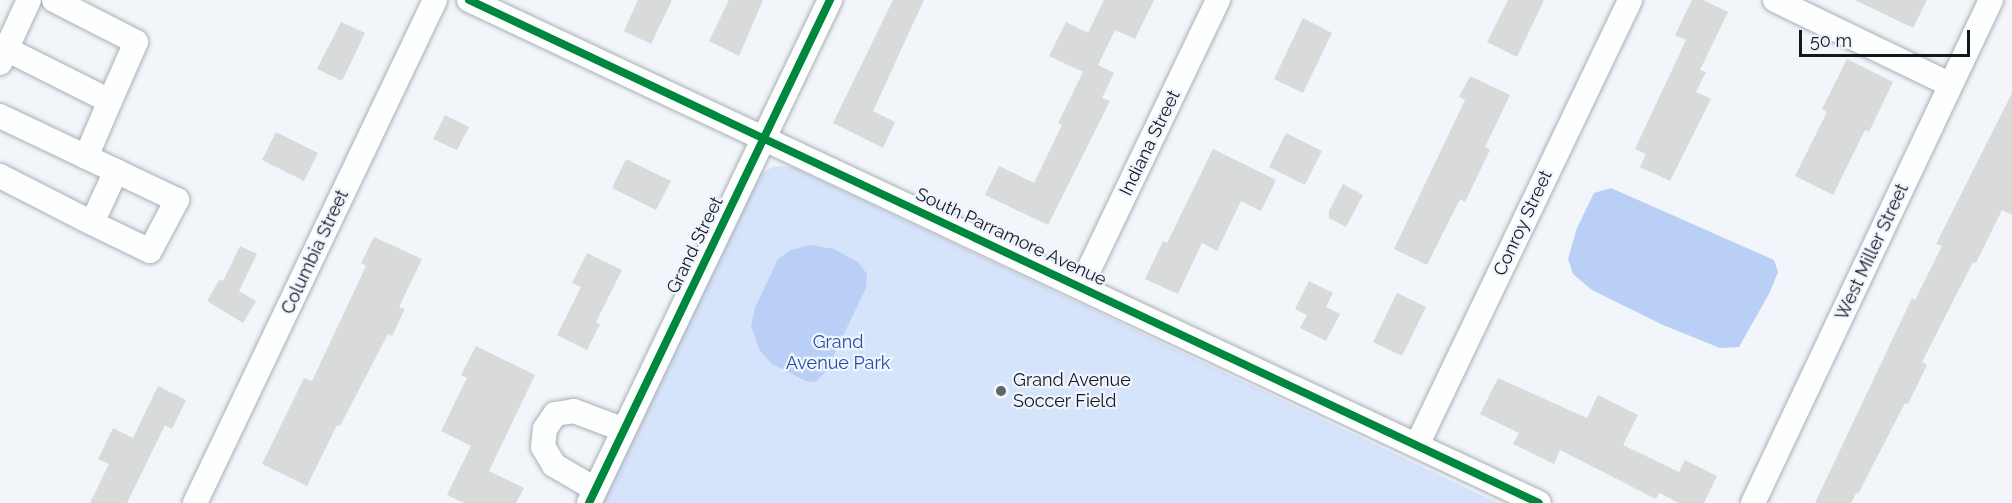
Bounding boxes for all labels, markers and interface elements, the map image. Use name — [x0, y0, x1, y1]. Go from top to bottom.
scale bar — [1802, 18, 1973, 56]
text: 50 m — [1810, 30, 1852, 51]
street label: Indiana Street — [1115, 87, 1185, 199]
street label: Conroy Street — [1489, 167, 1557, 279]
street label: West Miller Street — [1831, 180, 1913, 324]
street label: South Parramore Avenue — [912, 183, 1110, 291]
street label: Columbia Street — [277, 186, 353, 318]
street label: Grand Street — [662, 193, 728, 297]
park label: Grand Avenue Park — [786, 332, 890, 374]
place label: Grand Avenue Soccer Field — [1013, 370, 1131, 412]
marker: Grand Avenue Soccer Field — [994, 384, 1008, 398]

